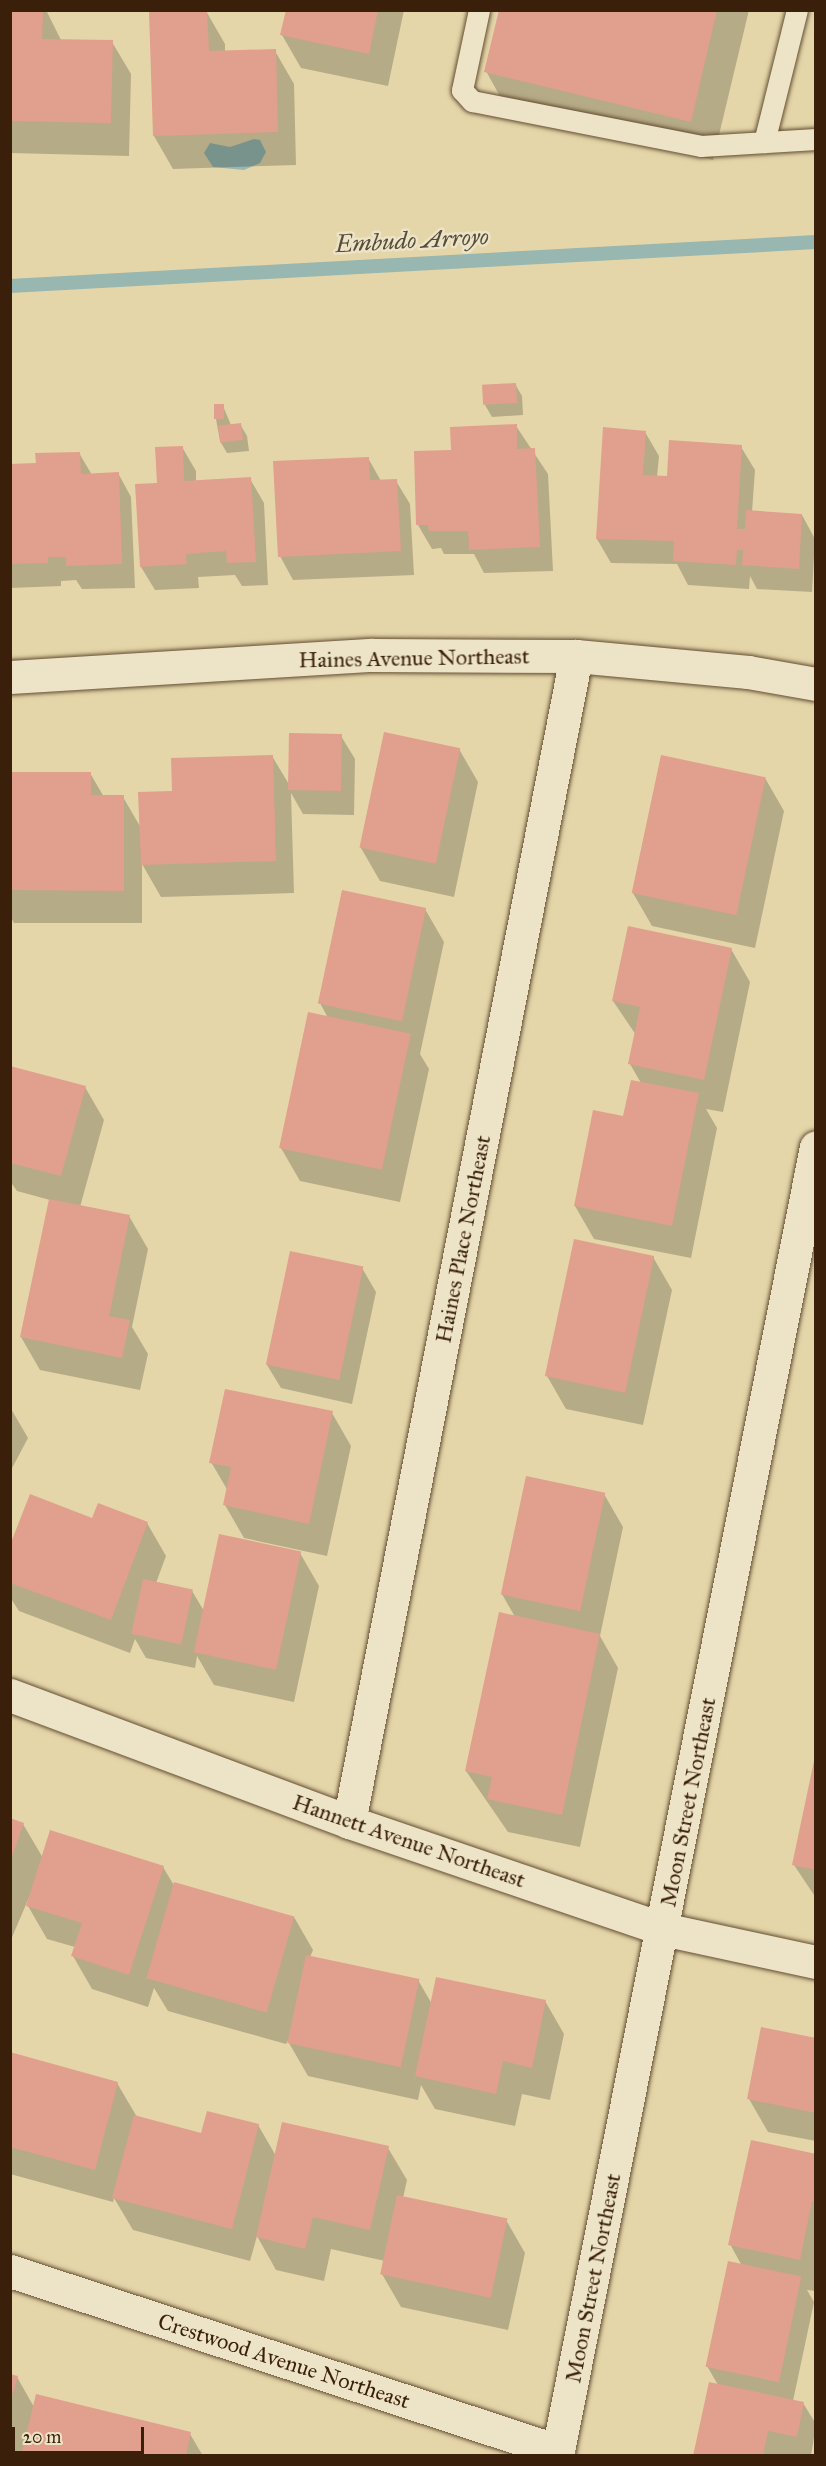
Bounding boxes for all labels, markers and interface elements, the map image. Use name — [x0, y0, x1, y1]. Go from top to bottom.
water label: Embudo Arroyo — [334, 223, 490, 259]
street label: Haines Avenue Northeast — [298, 643, 530, 673]
street label: Haines Place Northeast — [430, 1133, 496, 1345]
street label: Moon Street Northeast — [655, 1695, 721, 1909]
street label: Hannett Avenue Northeast — [289, 1789, 529, 1893]
street label: Moon Street Northeast — [560, 2171, 626, 2385]
street label: Crestwood Avenue Northeast — [155, 2308, 413, 2414]
scale bar — [15, 2415, 147, 2453]
text: 20 m — [23, 2426, 61, 2448]

